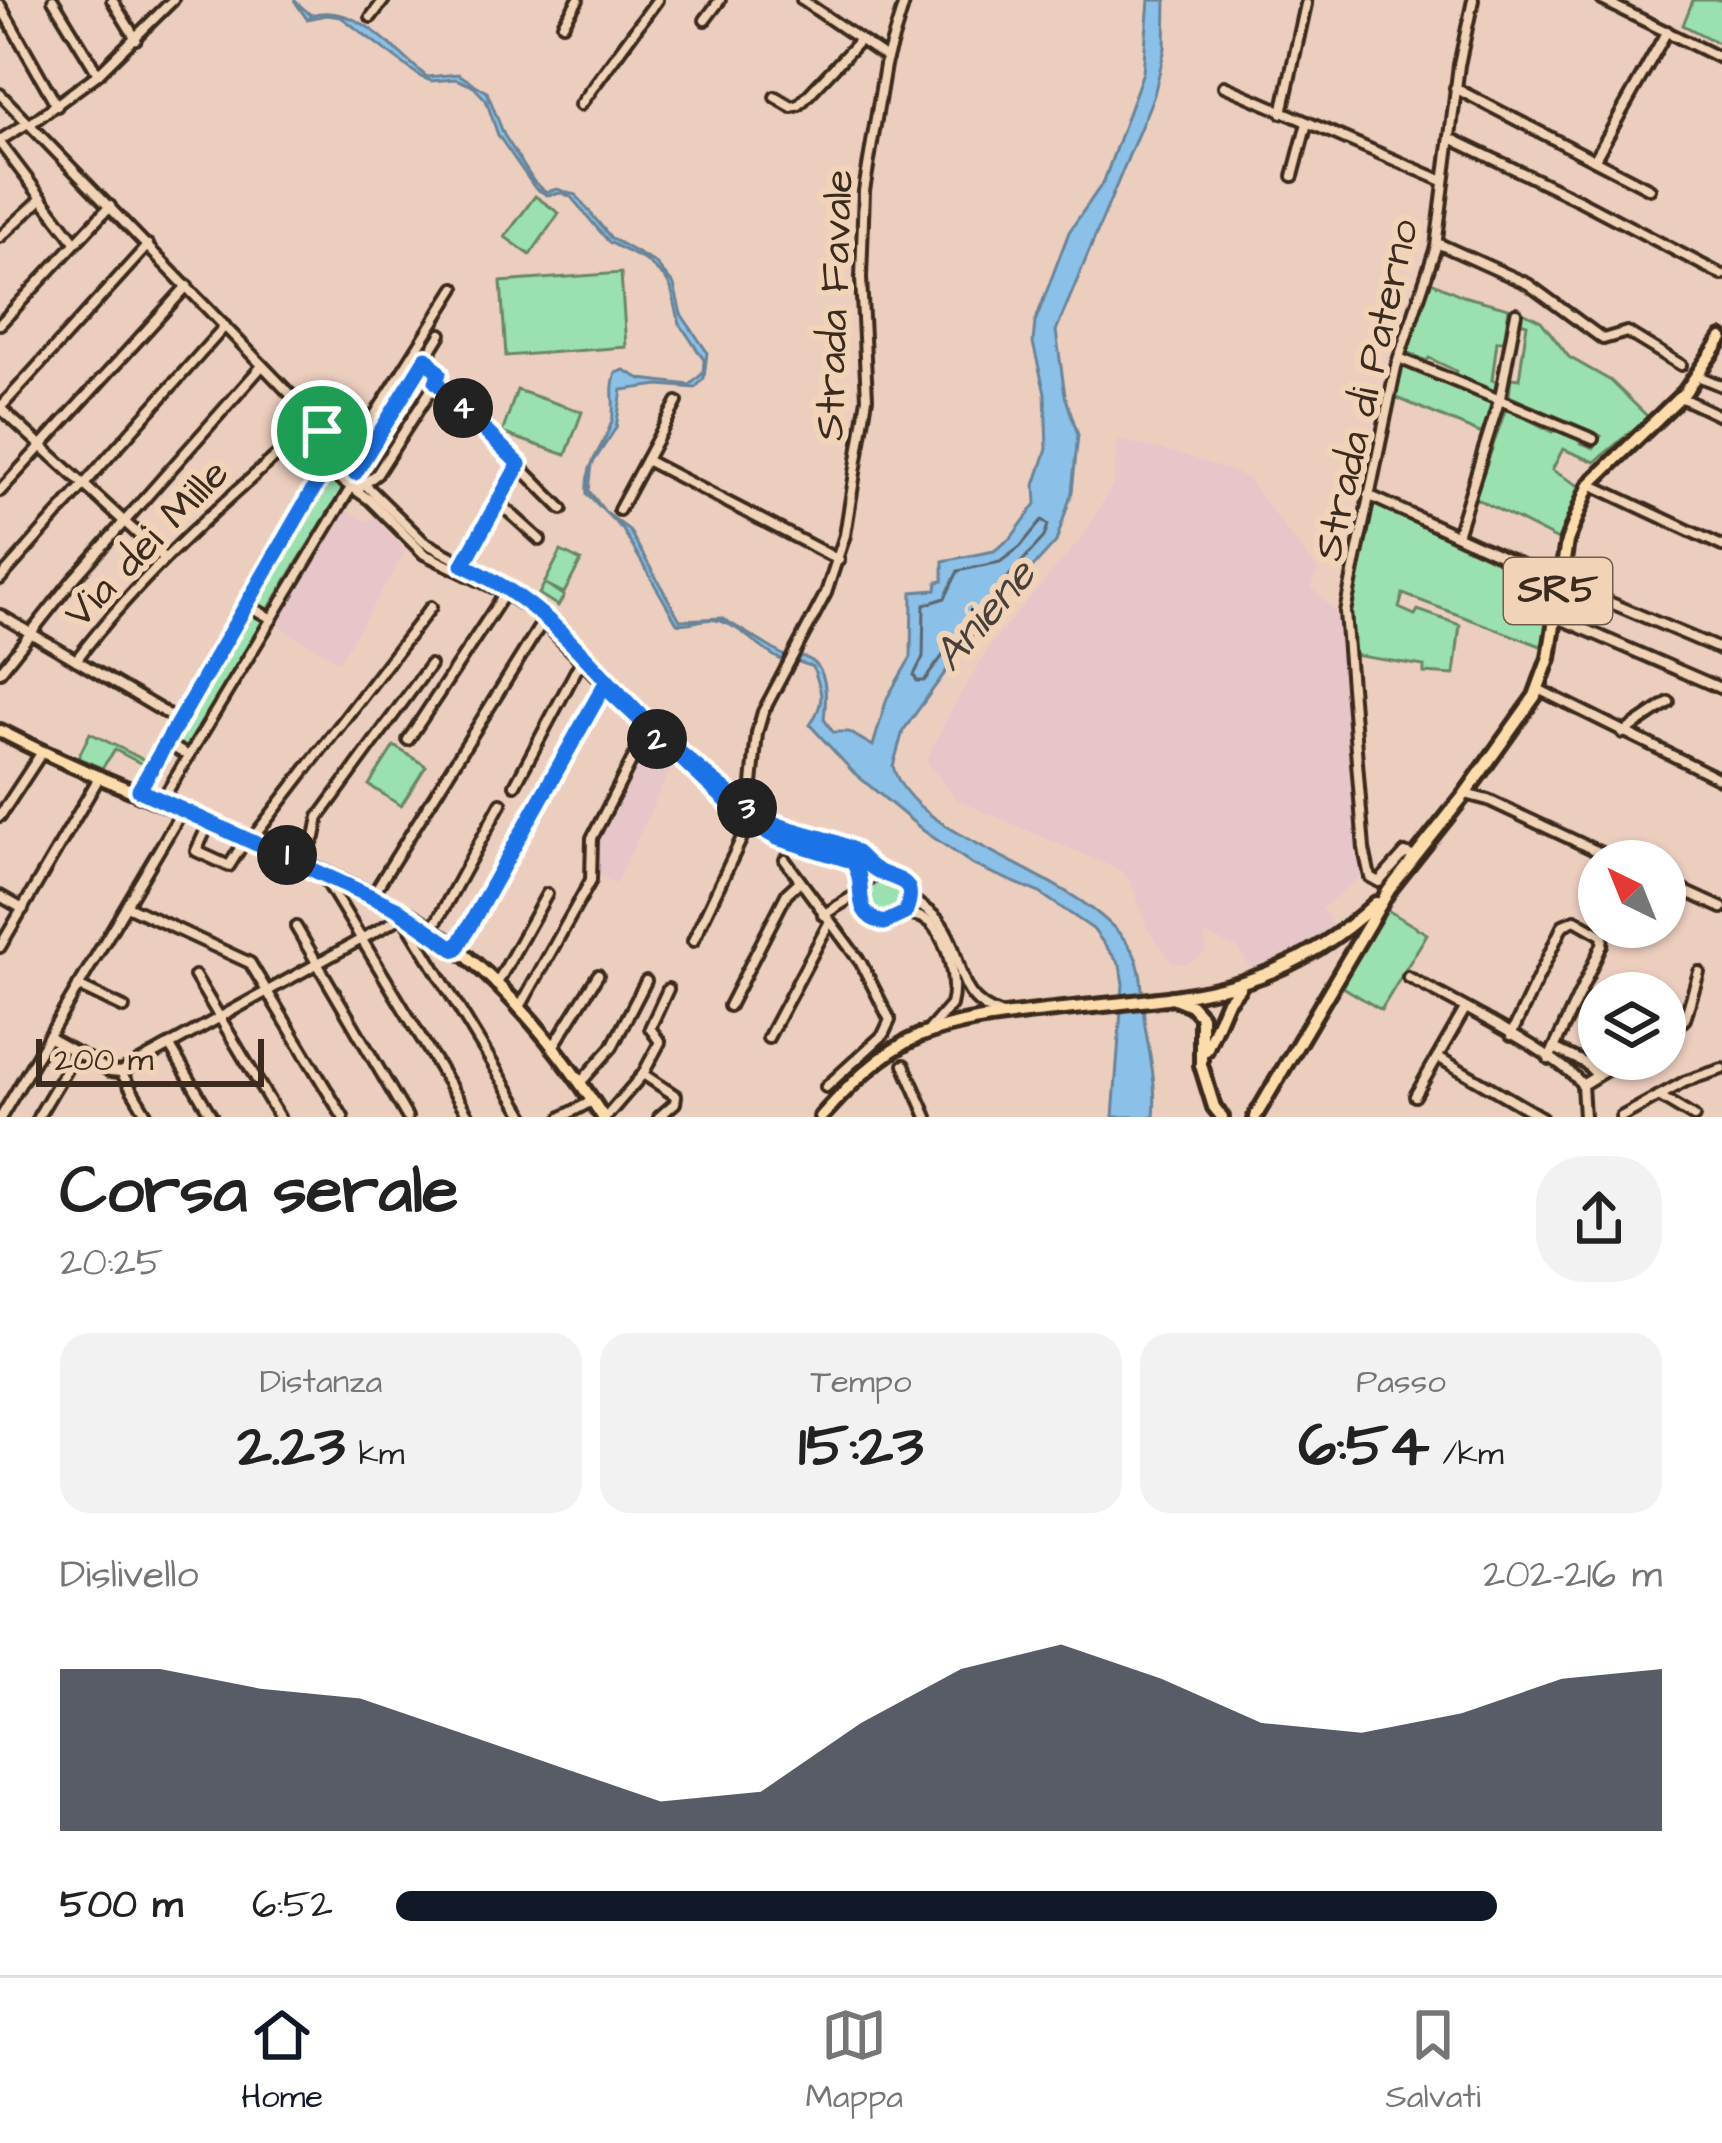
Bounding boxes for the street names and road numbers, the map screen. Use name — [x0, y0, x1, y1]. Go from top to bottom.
street label: Strada Favale — [801, 168, 869, 442]
street label: Strada di Paterno — [1300, 214, 1434, 566]
street label: Via dei Mille — [51, 446, 243, 642]
road number: SR5 — [1504, 558, 1612, 624]

